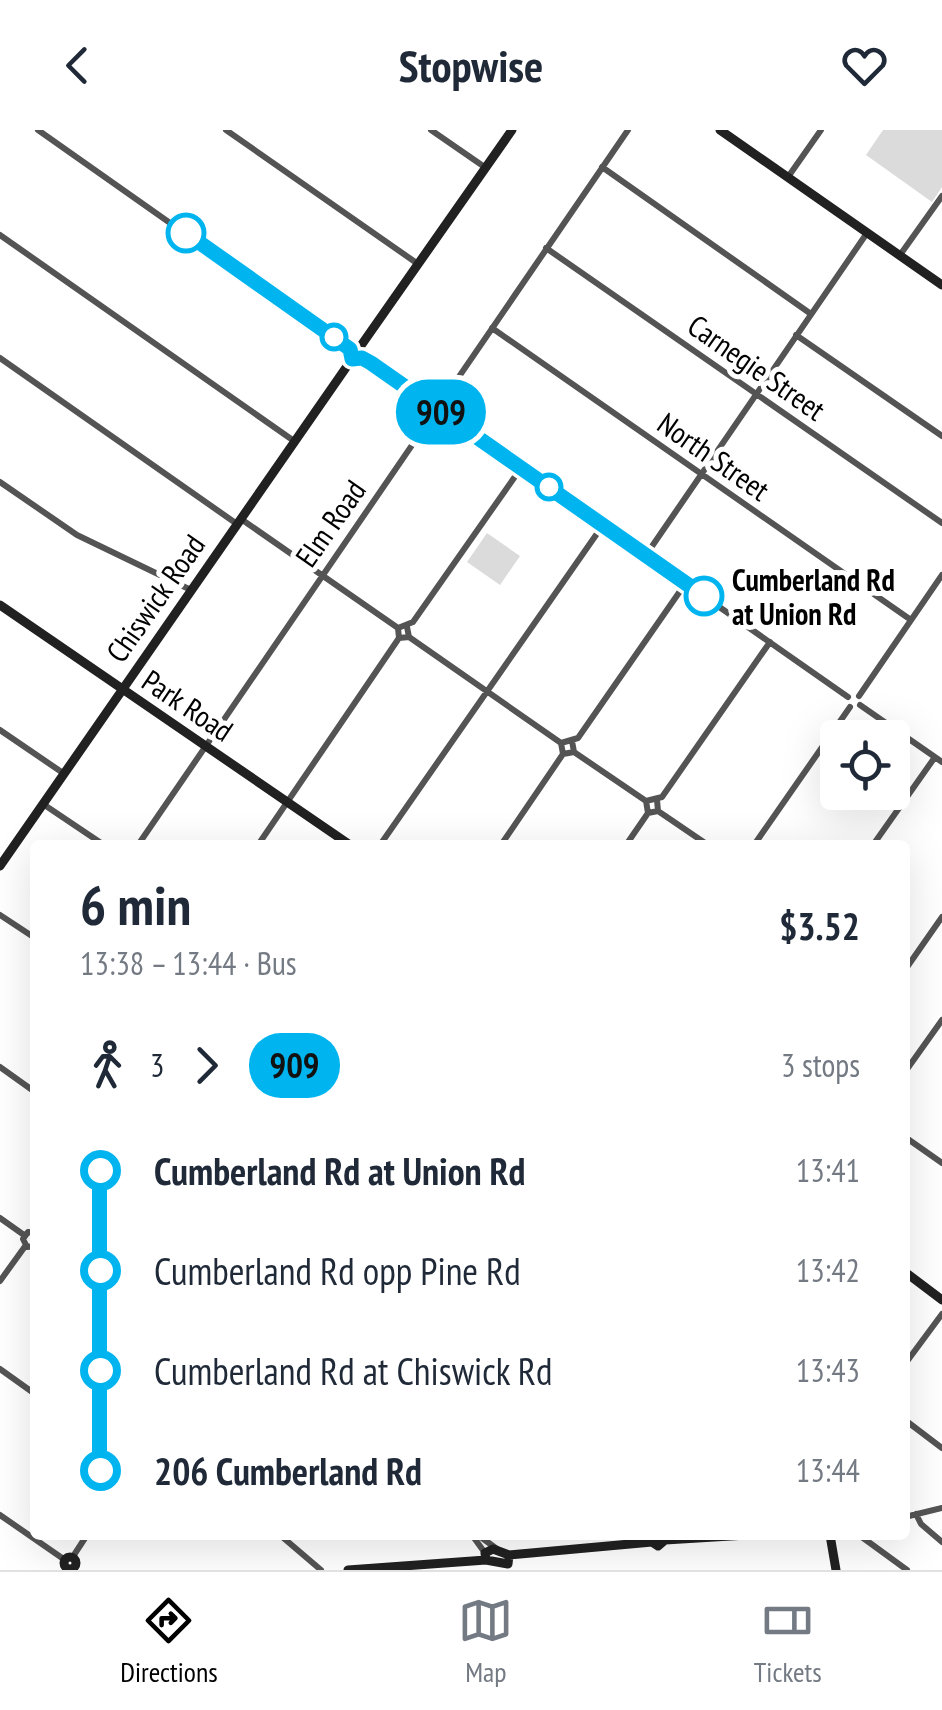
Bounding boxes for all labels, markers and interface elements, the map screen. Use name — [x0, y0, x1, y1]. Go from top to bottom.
text: Stopwise — [399, 36, 543, 94]
icon: back — [50, 38, 105, 93]
icon: heart — [837, 38, 892, 93]
unlabelled marker — [167, 214, 205, 252]
street label: Carnegie Street — [681, 305, 834, 429]
unlabelled marker — [321, 324, 347, 350]
line badge: 909 — [384, 380, 498, 444]
text: 909 — [416, 389, 466, 435]
street label: North Street — [650, 403, 778, 509]
street label: Elm Road — [286, 472, 374, 574]
unlabelled marker — [536, 474, 562, 500]
street label: Chiswick Road — [97, 527, 213, 669]
place label: Cumberland Rd at Union Rd — [732, 560, 895, 633]
marker: Cumberland Rd at Union Rd — [685, 577, 723, 615]
street label: Park Road — [135, 660, 241, 750]
map controls — [820, 720, 910, 810]
button: locate — [820, 720, 910, 810]
text: 6 min — [80, 869, 191, 940]
text: $3.52 — [779, 901, 860, 950]
text: 13:38 – 13:44 · Bus — [80, 942, 297, 984]
icon: walk — [80, 1038, 135, 1093]
icon: forward — [179, 1038, 234, 1093]
text: 909 — [269, 1042, 320, 1088]
text: 3 — [150, 1044, 164, 1086]
text: 3 stops — [781, 1044, 860, 1086]
text: Cumberland Rd at Union Rd — [154, 1146, 525, 1195]
text: 13:41 — [796, 1149, 860, 1191]
text: Cumberland Rd opp Pine Rd — [154, 1246, 521, 1295]
text: 13:42 — [796, 1249, 860, 1291]
text: Cumberland Rd at Chiswick Rd — [154, 1346, 552, 1395]
text: 13:43 — [796, 1349, 860, 1391]
text: 206 Cumberland Rd — [154, 1446, 422, 1495]
text: 13:44 — [796, 1449, 860, 1491]
tab: Directions — [120, 1593, 218, 1690]
tab: Map — [458, 1593, 513, 1690]
tab: Tickets — [754, 1593, 822, 1690]

